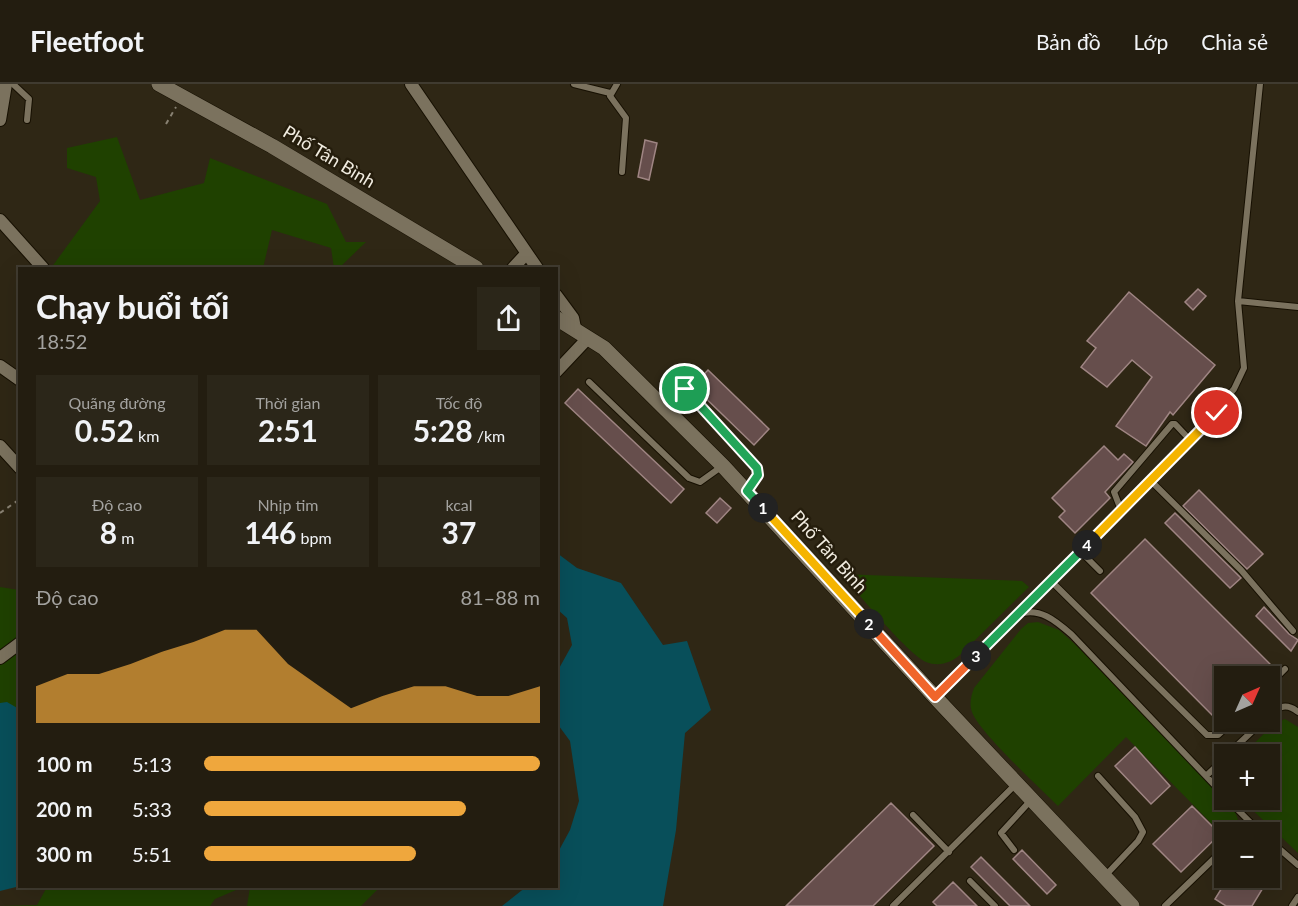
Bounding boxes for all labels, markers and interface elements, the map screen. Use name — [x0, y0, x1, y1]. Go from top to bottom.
text: Fleetfoot — [30, 24, 144, 58]
text: Bản đồ — [1036, 29, 1101, 54]
text: Lớp — [1134, 29, 1168, 54]
text: Chia sẻ — [1201, 29, 1268, 54]
street label: Phố Tân Bình — [279, 120, 380, 192]
text: Chạy buổi tối — [36, 286, 229, 326]
button: share — [477, 287, 540, 350]
text: 18:52 — [36, 329, 87, 353]
pin — [659, 363, 710, 414]
icon: arrive — [668, 372, 701, 405]
pin — [1191, 387, 1242, 438]
text: Quãng đường — [69, 393, 165, 412]
text: Thời gian — [255, 393, 321, 412]
text: Tốc độ — [436, 393, 482, 412]
icon: check — [1200, 396, 1233, 429]
text: 0.52 — [75, 412, 134, 448]
text: 2:51 — [258, 412, 318, 448]
text: 5:28 — [413, 412, 473, 448]
text: km — [134, 426, 159, 445]
text: /km — [473, 426, 505, 445]
pin: 1 — [748, 493, 778, 523]
text: Độ cao — [92, 495, 142, 514]
text: Nhịp tim — [258, 495, 318, 514]
text: kcal — [445, 495, 473, 514]
text: 1 — [758, 498, 768, 517]
street label: Phố Tân Bình — [787, 506, 873, 597]
text: 8 — [100, 514, 117, 550]
text: 146 — [244, 514, 297, 550]
text: 37 — [442, 514, 476, 550]
text: m — [117, 528, 134, 547]
text: bpm — [297, 528, 332, 547]
pin: 4 — [1072, 530, 1102, 560]
text: 4 — [1082, 535, 1092, 554]
text: Độ cao — [36, 585, 99, 609]
text: 81–88 m — [460, 585, 540, 609]
pin: 2 — [854, 609, 884, 639]
text: 2 — [864, 614, 874, 633]
pin: 3 — [961, 641, 991, 671]
text: 3 — [971, 646, 981, 665]
north arrow — [1214, 666, 1280, 732]
map controls — [1214, 666, 1280, 888]
button: + — [1214, 744, 1280, 810]
text: 100 m — [36, 752, 92, 776]
text: 5:13 — [132, 752, 172, 776]
text: 200 m — [36, 797, 92, 821]
text: 5:33 — [132, 797, 172, 821]
button: − — [1214, 822, 1280, 888]
text: 300 m — [36, 842, 92, 866]
text: 5:51 — [132, 842, 172, 866]

